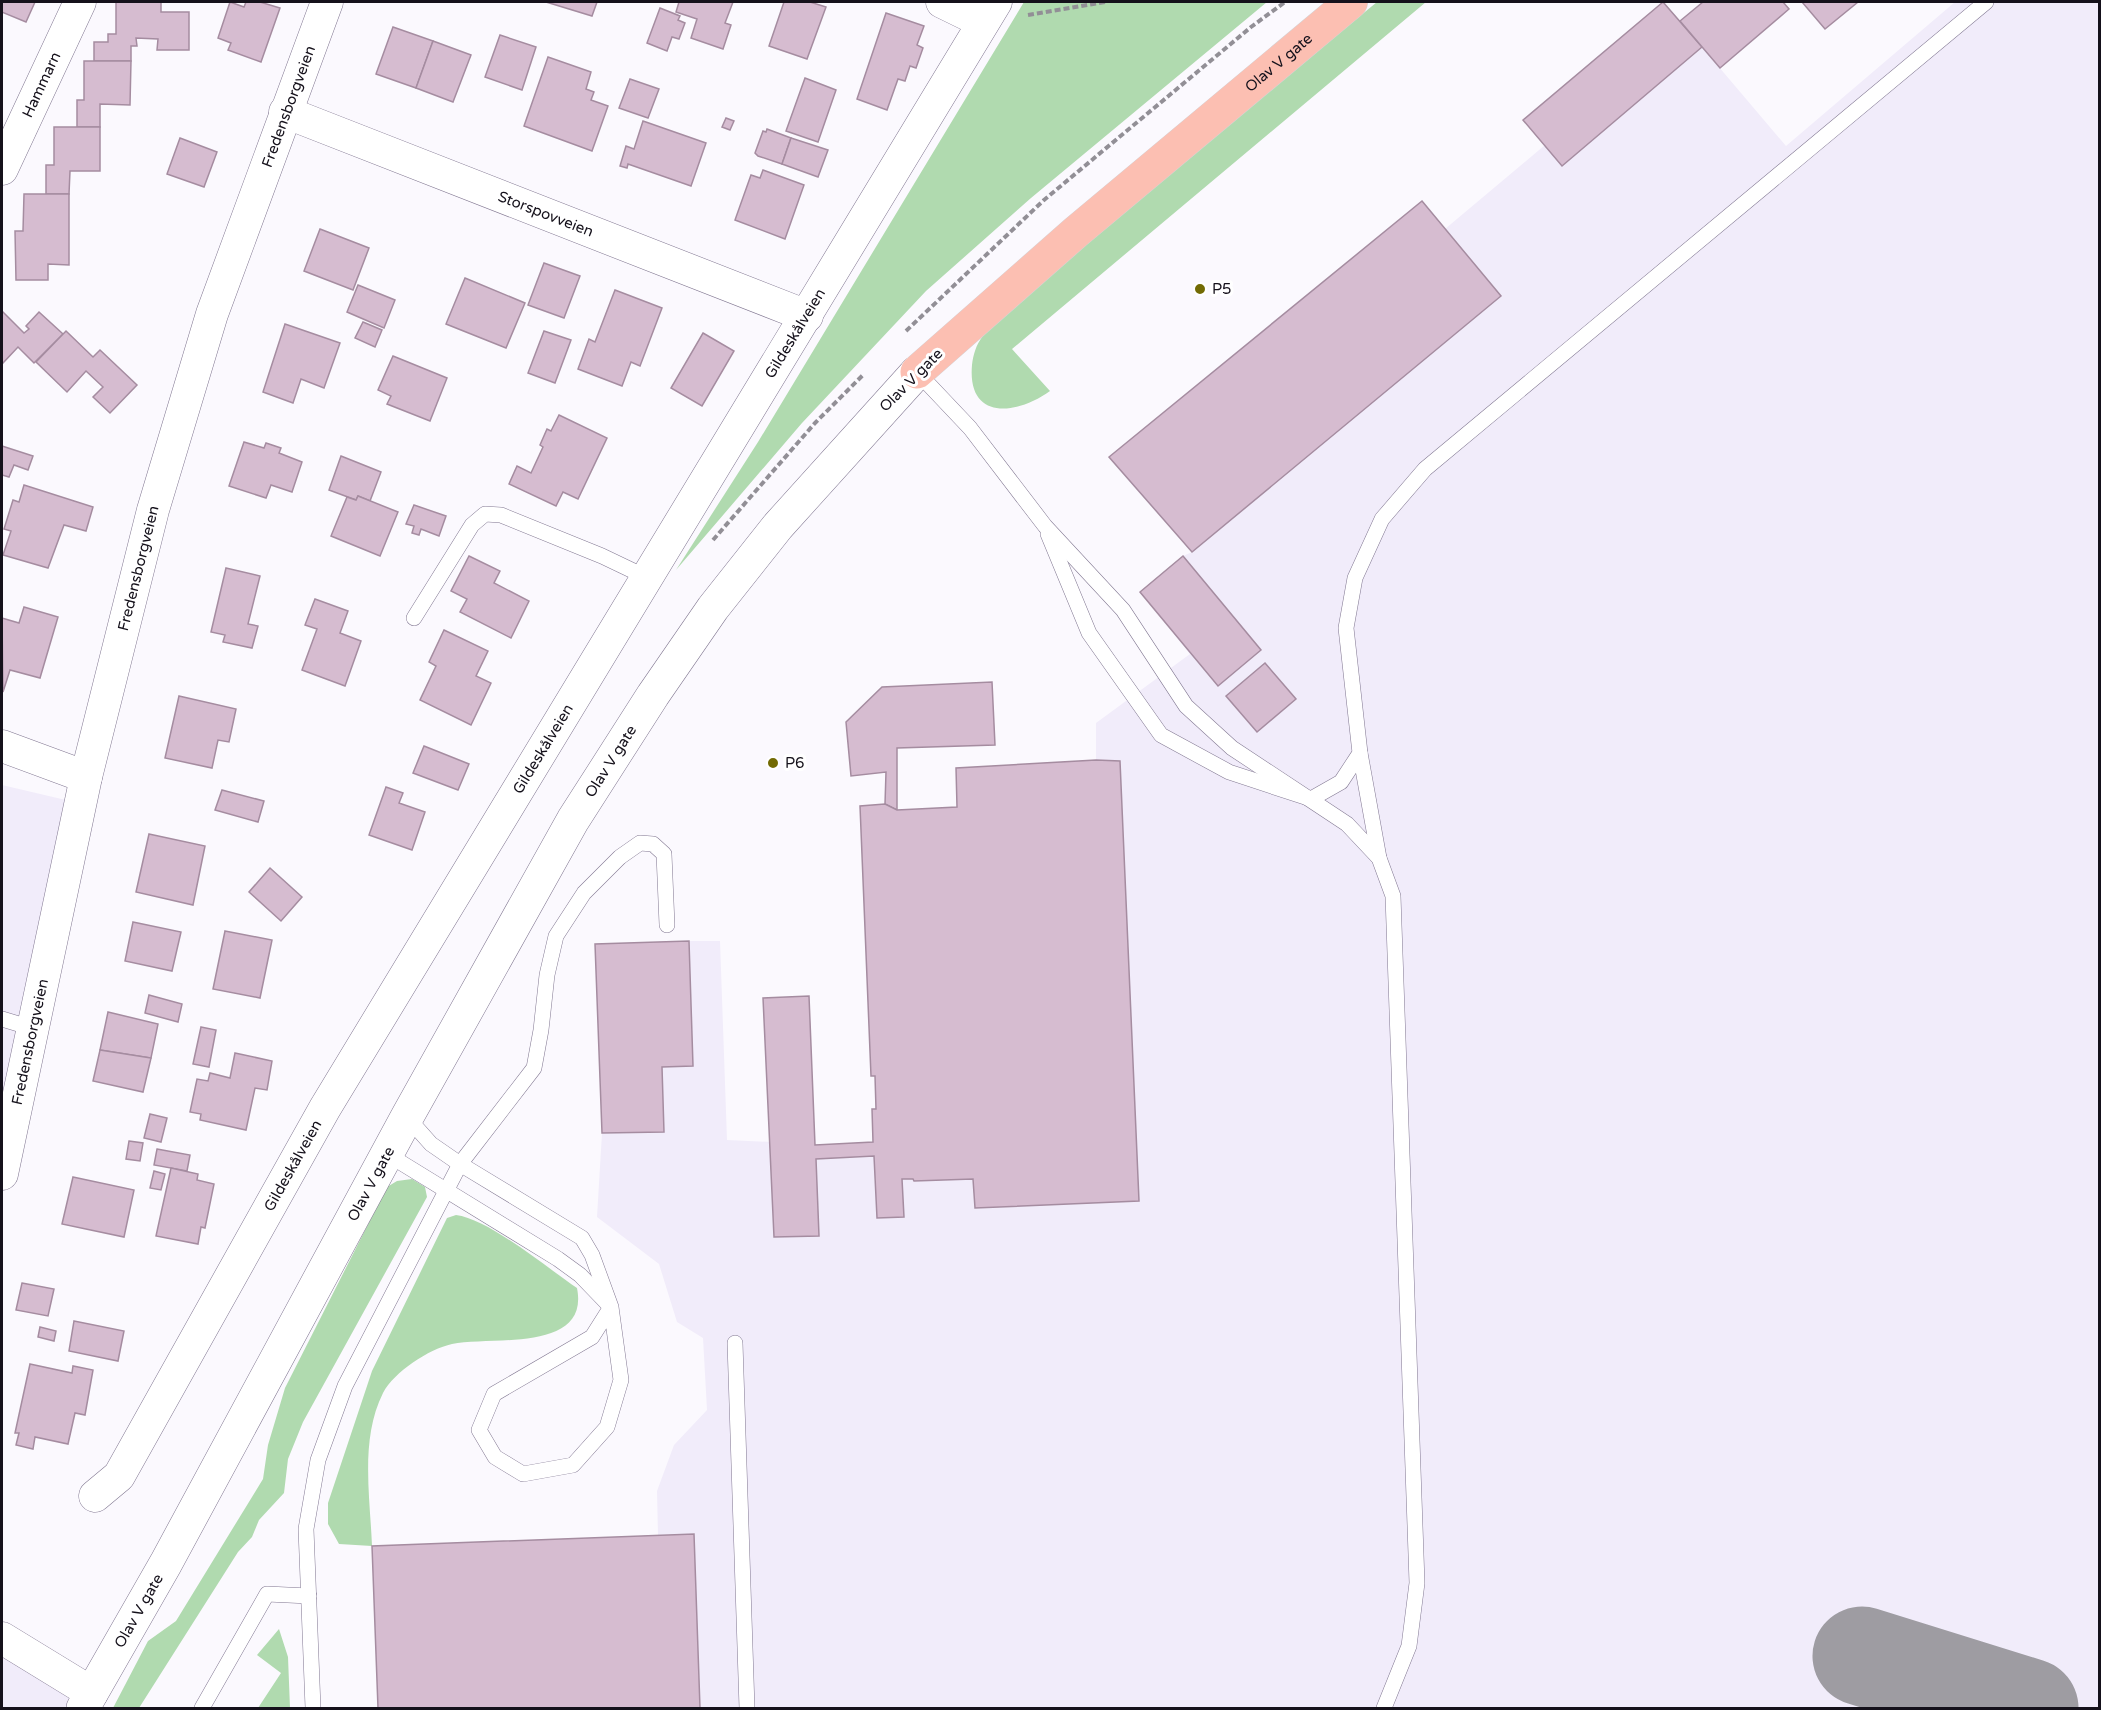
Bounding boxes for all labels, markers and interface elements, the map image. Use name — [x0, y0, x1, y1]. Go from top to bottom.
street label: Olav V gate — [1241, 29, 1316, 96]
street label: Fredensborgveien — [258, 43, 319, 170]
street label: Hammarn — [18, 49, 64, 121]
street label: Storspovveien — [496, 187, 596, 241]
place label: P5 — [1212, 280, 1232, 298]
marker: P5 — [1193, 282, 1207, 296]
street label: Gildeskålveien — [761, 285, 829, 382]
street label: Olav V gate — [876, 345, 946, 415]
street label: Fredensborgveien — [114, 504, 163, 633]
street label: Gildeskålveien — [509, 701, 577, 797]
street label: Olav V gate — [581, 722, 640, 801]
place label: P6 — [785, 754, 805, 772]
marker: P6 — [766, 756, 780, 770]
street label: Fredensborgveien — [8, 977, 52, 1107]
street label: Gildeskålveien — [260, 1117, 326, 1214]
street label: Olav V gate — [343, 1143, 398, 1224]
street label: Olav V gate — [110, 1571, 167, 1651]

